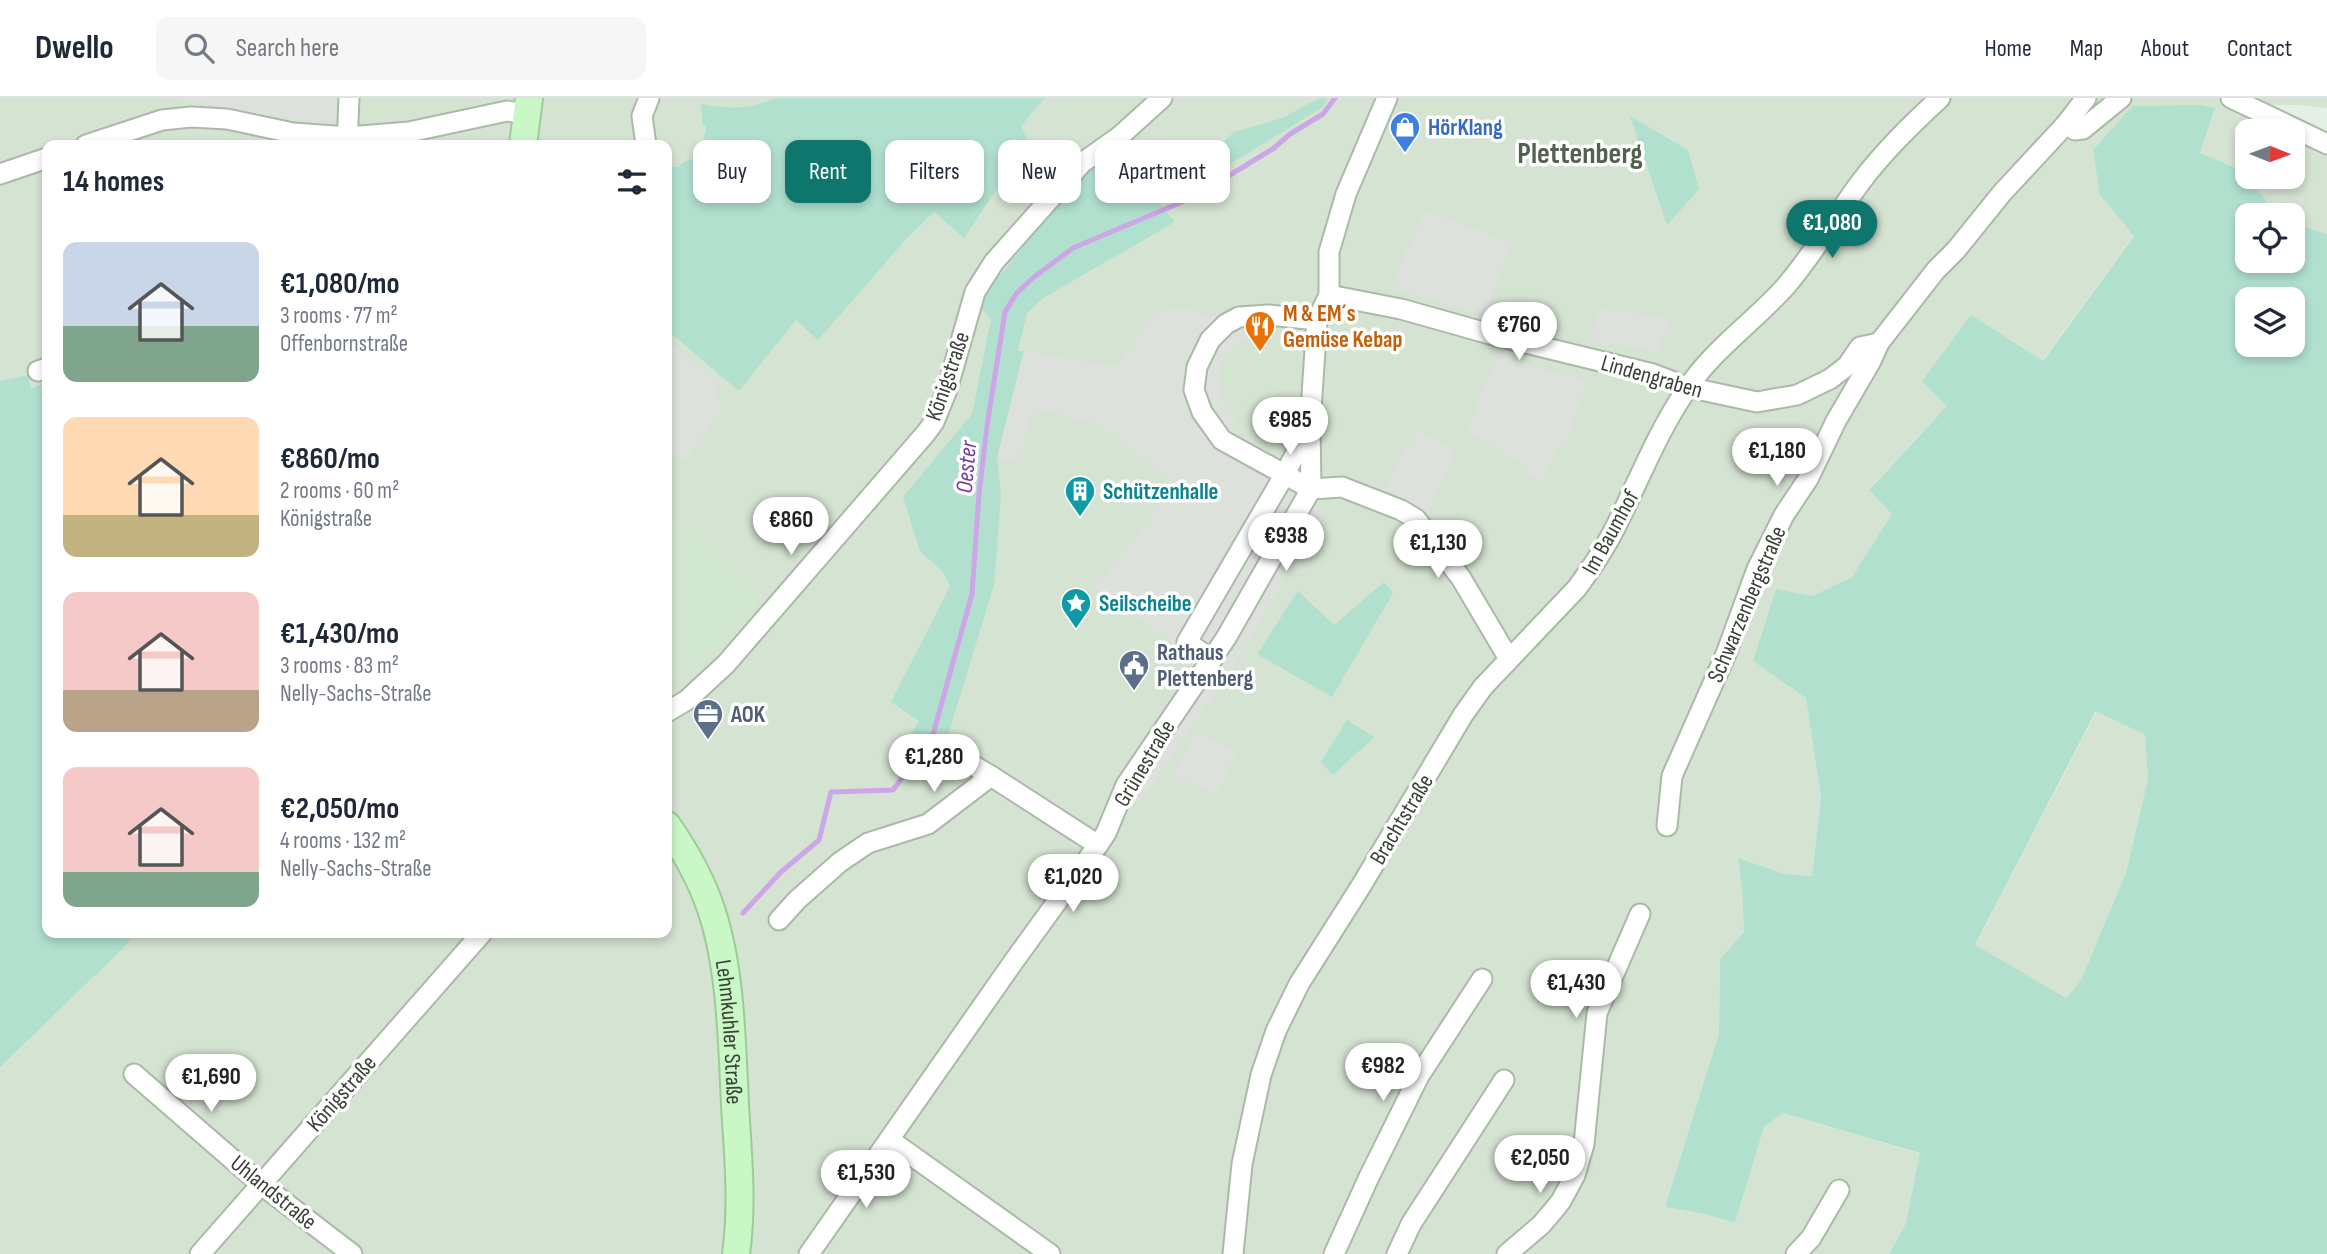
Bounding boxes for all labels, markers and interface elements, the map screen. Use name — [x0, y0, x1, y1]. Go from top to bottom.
search box — [156, 17, 646, 80]
text: Dwello — [35, 28, 114, 68]
icon: search — [180, 29, 218, 67]
text: Search here — [236, 33, 339, 64]
text: Home — [1984, 34, 2032, 63]
text: Map — [2070, 34, 2103, 63]
text: About — [2141, 34, 2189, 63]
text: Contact — [2227, 34, 2292, 63]
shop icon: HörKlang — [1388, 110, 1422, 154]
place label: HörKlang — [1428, 114, 1503, 142]
north arrow — [2235, 119, 2305, 189]
map controls — [2235, 119, 2305, 357]
district label: Plettenberg — [1517, 136, 1643, 172]
chip: Buy — [693, 140, 771, 203]
chip: Rent — [785, 140, 871, 203]
chip: Filters — [885, 140, 984, 203]
chip: New — [998, 140, 1081, 203]
chip: Apartment — [1095, 140, 1230, 203]
icon: filters — [613, 163, 651, 201]
text: 14 homes — [63, 164, 164, 200]
pin: €1,080 — [1775, 200, 1889, 260]
button: locate — [2235, 203, 2305, 273]
text: €1,080 — [1802, 209, 1862, 237]
text: €1,080/mo — [280, 266, 400, 302]
icon: home — [119, 270, 203, 354]
button: layers — [2235, 287, 2305, 357]
place label: M & EM´s Gemüse Kebap — [1283, 300, 1403, 354]
text: 3 rooms · 77 m² — [280, 302, 398, 330]
pin: €760 — [1478, 302, 1560, 362]
restaurant icon: M & EM´s Gemüse Kebap — [1243, 309, 1277, 353]
text: €760 — [1497, 311, 1541, 339]
street label: Königstraße — [920, 328, 976, 424]
text: Offenbornstraße — [280, 330, 408, 358]
street label: Lindengraben — [1598, 349, 1706, 405]
pin: €985 — [1249, 398, 1331, 457]
text: €985 — [1268, 406, 1312, 434]
pin: €1,180 — [1720, 428, 1834, 488]
text: €1,180 — [1748, 437, 1806, 465]
water label: Oester — [950, 438, 983, 494]
text: €860/mo — [280, 441, 380, 477]
icon: home — [119, 445, 203, 529]
building icon: Schützenhalle — [1063, 474, 1097, 518]
text: 2 rooms · 60 m² — [280, 477, 399, 505]
place label: Schützenhalle — [1103, 478, 1218, 506]
street label: Im Baumhof — [1576, 485, 1646, 580]
pin: €860 — [750, 498, 832, 557]
text: Königstraße — [280, 505, 372, 533]
text: €860 — [769, 506, 813, 534]
pin: €938 — [1245, 514, 1327, 573]
pin: €1,130 — [1381, 520, 1495, 580]
text: €938 — [1264, 522, 1308, 550]
street label: Schwarzenbergstraße — [1701, 522, 1792, 687]
text: €1,130 — [1409, 529, 1467, 557]
place icon: Seilscheibe — [1059, 586, 1093, 630]
place label: Seilscheibe — [1099, 590, 1192, 618]
text: €1,430/mo — [280, 616, 399, 652]
icon: home — [119, 620, 203, 704]
place label: Rathaus Plettenberg — [1157, 639, 1253, 693]
public building icon: Rathaus Plettenberg — [1117, 648, 1151, 692]
text: 3 rooms · 83 m² — [280, 652, 399, 680]
text: Nelly-Sachs-Straße — [280, 680, 432, 708]
office icon: AOK — [691, 697, 725, 741]
place label: AOK — [730, 701, 766, 729]
street label: Grünestraße — [1108, 715, 1182, 812]
pin: €1,280 — [877, 734, 991, 794]
text: €1,280 — [905, 743, 963, 771]
street label: Brachtstraße — [1364, 769, 1440, 870]
text: €2,050/mo — [280, 791, 399, 827]
icon: home — [119, 795, 203, 879]
text: 4 rooms · 132 m² — [280, 827, 406, 855]
pin: €1,020 — [1016, 854, 1130, 914]
text: Nelly-Sachs-Straße — [280, 855, 432, 883]
text: €1,020 — [1044, 863, 1102, 891]
street label: Lehmkuhler Straße — [709, 958, 748, 1105]
pin: €1,430 — [1519, 960, 1633, 1020]
text: €1,430 — [1546, 969, 1606, 997]
pin: €982 — [1342, 1044, 1424, 1103]
street label: Königstraße — [301, 1050, 383, 1138]
text: €982 — [1361, 1052, 1405, 1080]
pin: €1,690 — [154, 1054, 268, 1114]
text: €1,690 — [181, 1063, 241, 1091]
pin: €2,050 — [1483, 1136, 1597, 1195]
text: €2,050 — [1510, 1144, 1570, 1172]
street label: Uhlandstraße — [225, 1149, 322, 1236]
pin: €1,530 — [809, 1150, 923, 1210]
text: €1,530 — [837, 1159, 895, 1187]

